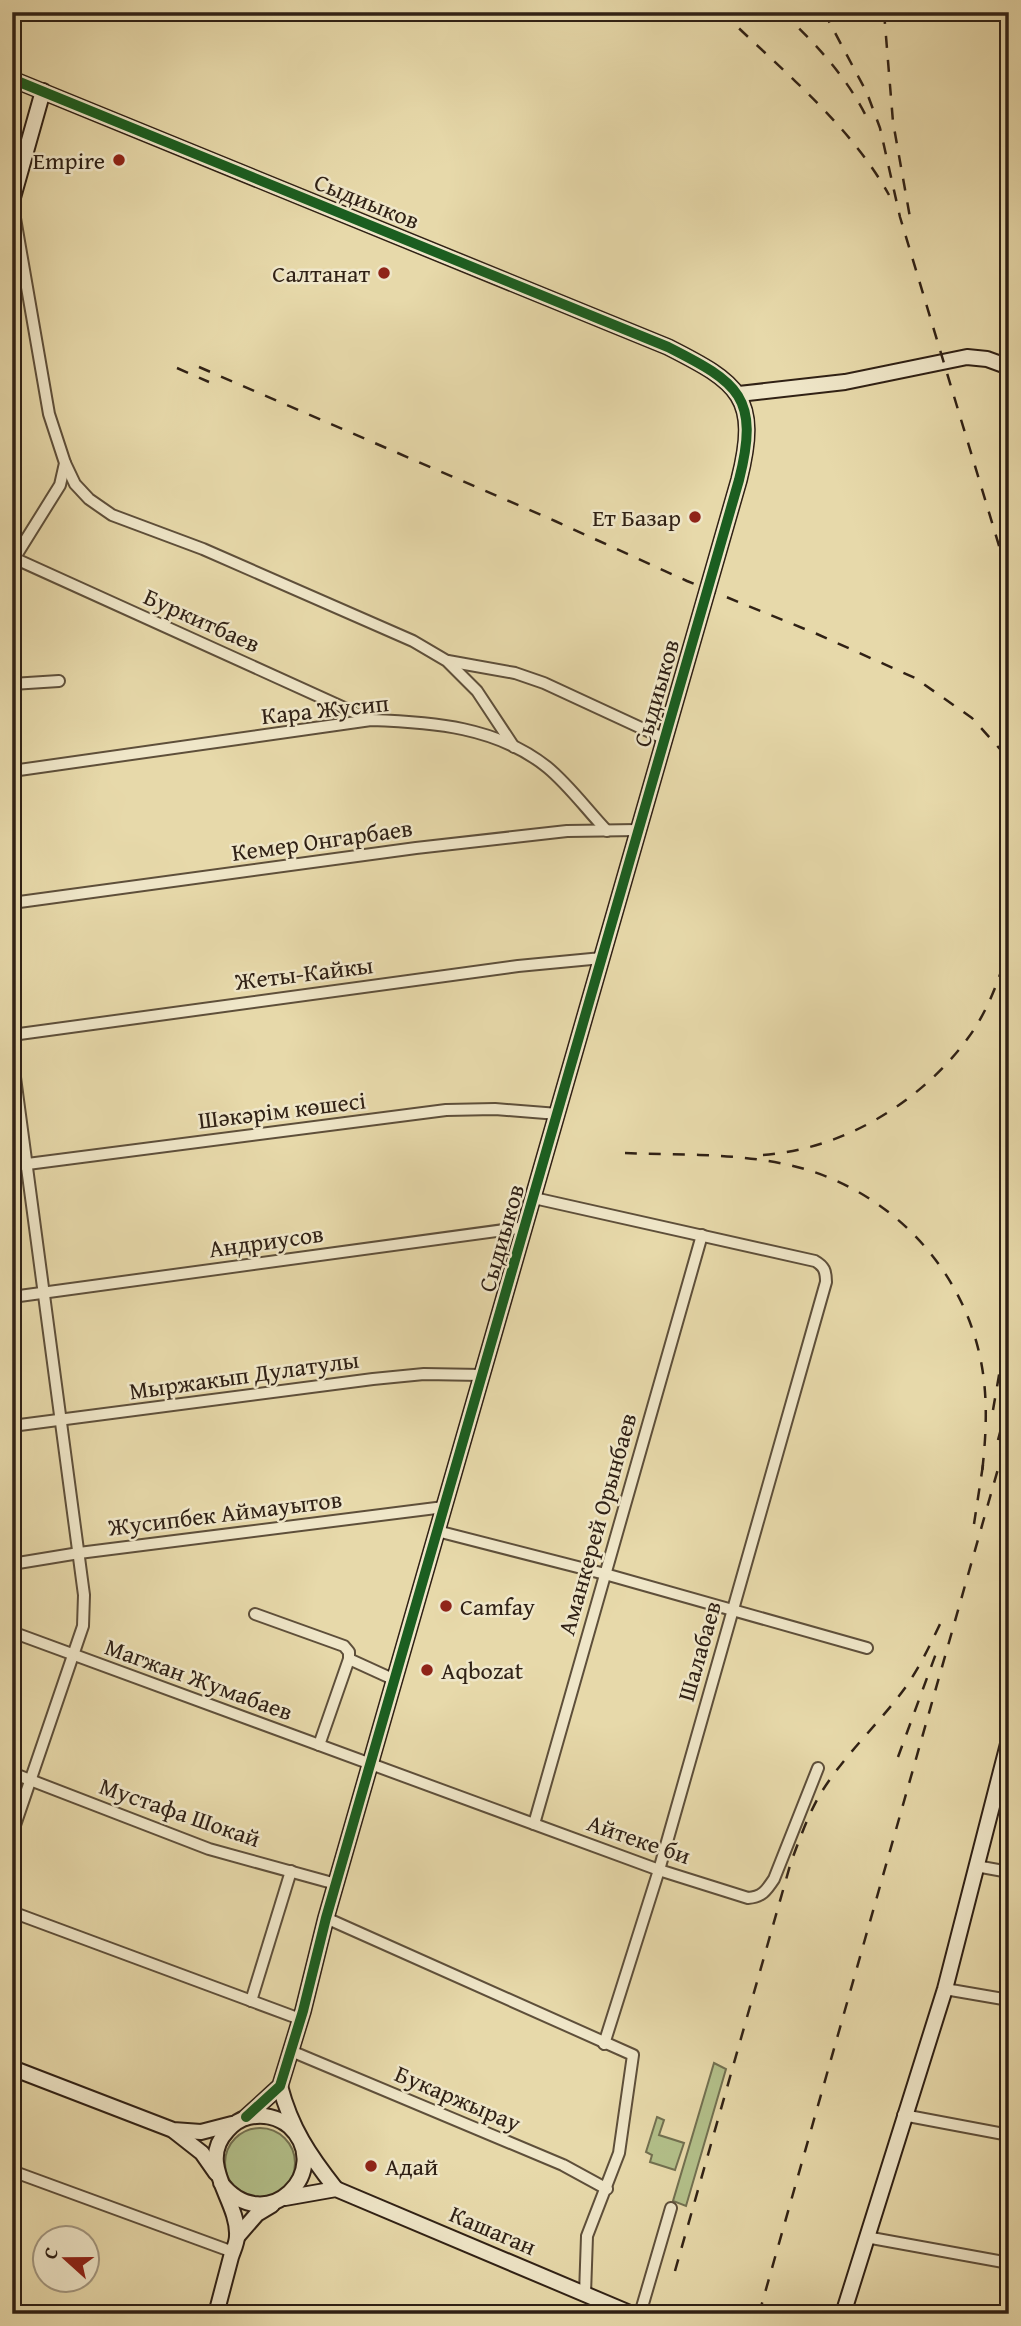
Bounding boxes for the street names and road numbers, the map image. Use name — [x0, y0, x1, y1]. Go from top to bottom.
street label: Сыдиыков — [309, 164, 425, 238]
street label: Буркитбаев — [138, 579, 266, 661]
street label: Сыдиыков — [624, 635, 688, 751]
street label: Кара Жусип — [260, 685, 390, 733]
street label: Кемер Онгарбаев — [229, 810, 415, 870]
street label: Жеты-Кайкы — [232, 947, 375, 999]
street label: Шәкәрім көшесі — [196, 1082, 368, 1138]
street label: Сыдиыков — [469, 1180, 533, 1296]
street label: Андриусов — [206, 1216, 326, 1266]
street label: Мыржакып Дулатулы — [127, 1342, 361, 1408]
street label: Аманкерей Орынбаев — [549, 1409, 645, 1639]
street label: Жусипбек Аймауытов — [105, 1481, 344, 1545]
street label: Шалабаев — [668, 1597, 730, 1705]
street label: Магжан Жумабаев — [100, 1629, 298, 1729]
street label: Мустафа Шокай — [95, 1768, 265, 1856]
street label: Айтеке би — [583, 1805, 695, 1873]
street label: Букаржырау — [390, 2056, 526, 2140]
street label: Кашаган — [444, 2196, 542, 2264]

